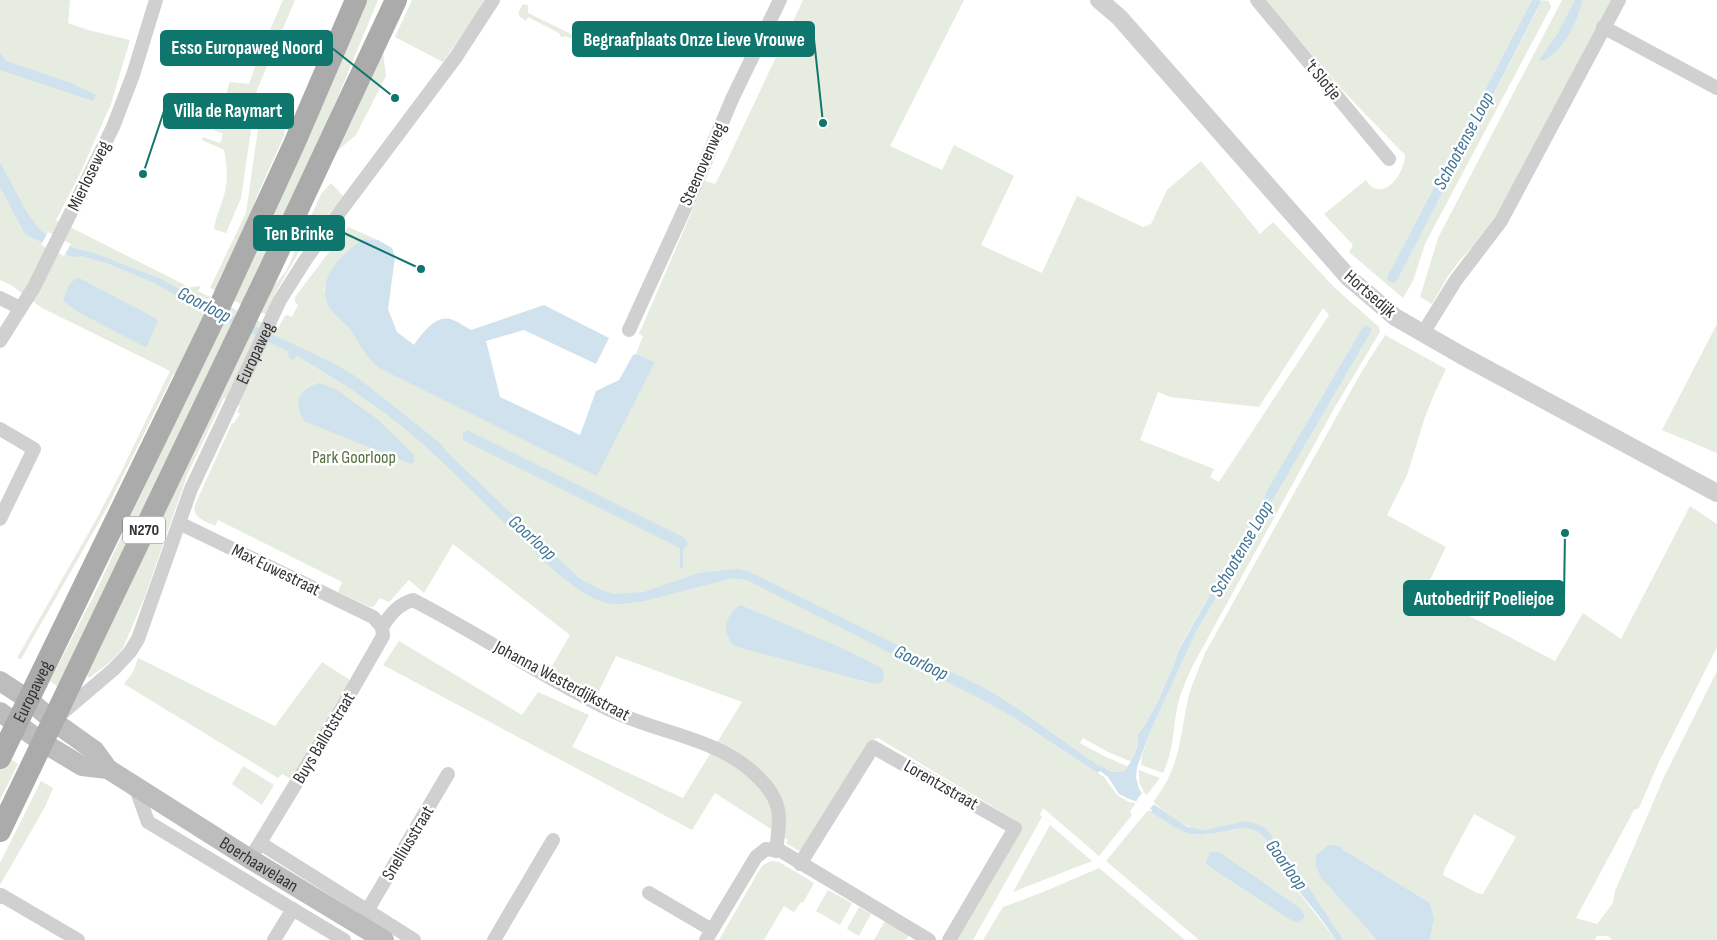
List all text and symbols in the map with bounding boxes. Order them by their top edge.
callout: Begraafplaats Onze Lieve Vrouwe [573,22,814,56]
text: Begraafplaats Onze Lieve Vrouwe [583,29,805,52]
callout: Esso Europaweg Noord [161,31,332,65]
text: Esso Europaweg Noord [171,37,323,60]
street label: 't Slotje [1300,56,1346,104]
water label: Schootense Loop [1429,88,1499,193]
callout: Villa de Raymart [164,94,293,128]
text: Villa de Raymart [174,100,282,123]
street label: Steenovenweg [675,119,731,209]
street label: Mierloseweg [63,138,115,214]
callout: Ten Brinke [254,216,344,250]
text: Ten Brinke [264,223,334,246]
street label: Hortsedijk [1340,266,1400,322]
water label: Goorloop [174,282,235,328]
street label: Europaweg [231,319,279,387]
park label: Park Goorloop [312,447,396,468]
water label: Schootense Loop [1205,497,1279,601]
water label: Goorloop [503,510,561,566]
road number: N270 [123,516,165,544]
street label: Max Euwestraat [228,540,324,601]
callout: Autobedrijf Poeliejoe [1404,581,1564,615]
text: Autobedrijf Poeliejoe [1413,588,1554,611]
street label: Johanna Westerdijkstraat [490,636,634,726]
water label: Goorloop [890,640,952,686]
street label: Europaweg [9,657,56,726]
street label: Buys Ballotstraat [289,688,360,787]
street label: Lorentzstraat [900,755,982,815]
street label: Snelliusstraat [378,802,439,884]
street label: Boerhaavelaan [216,832,302,896]
water label: Goorloop [1260,835,1312,895]

